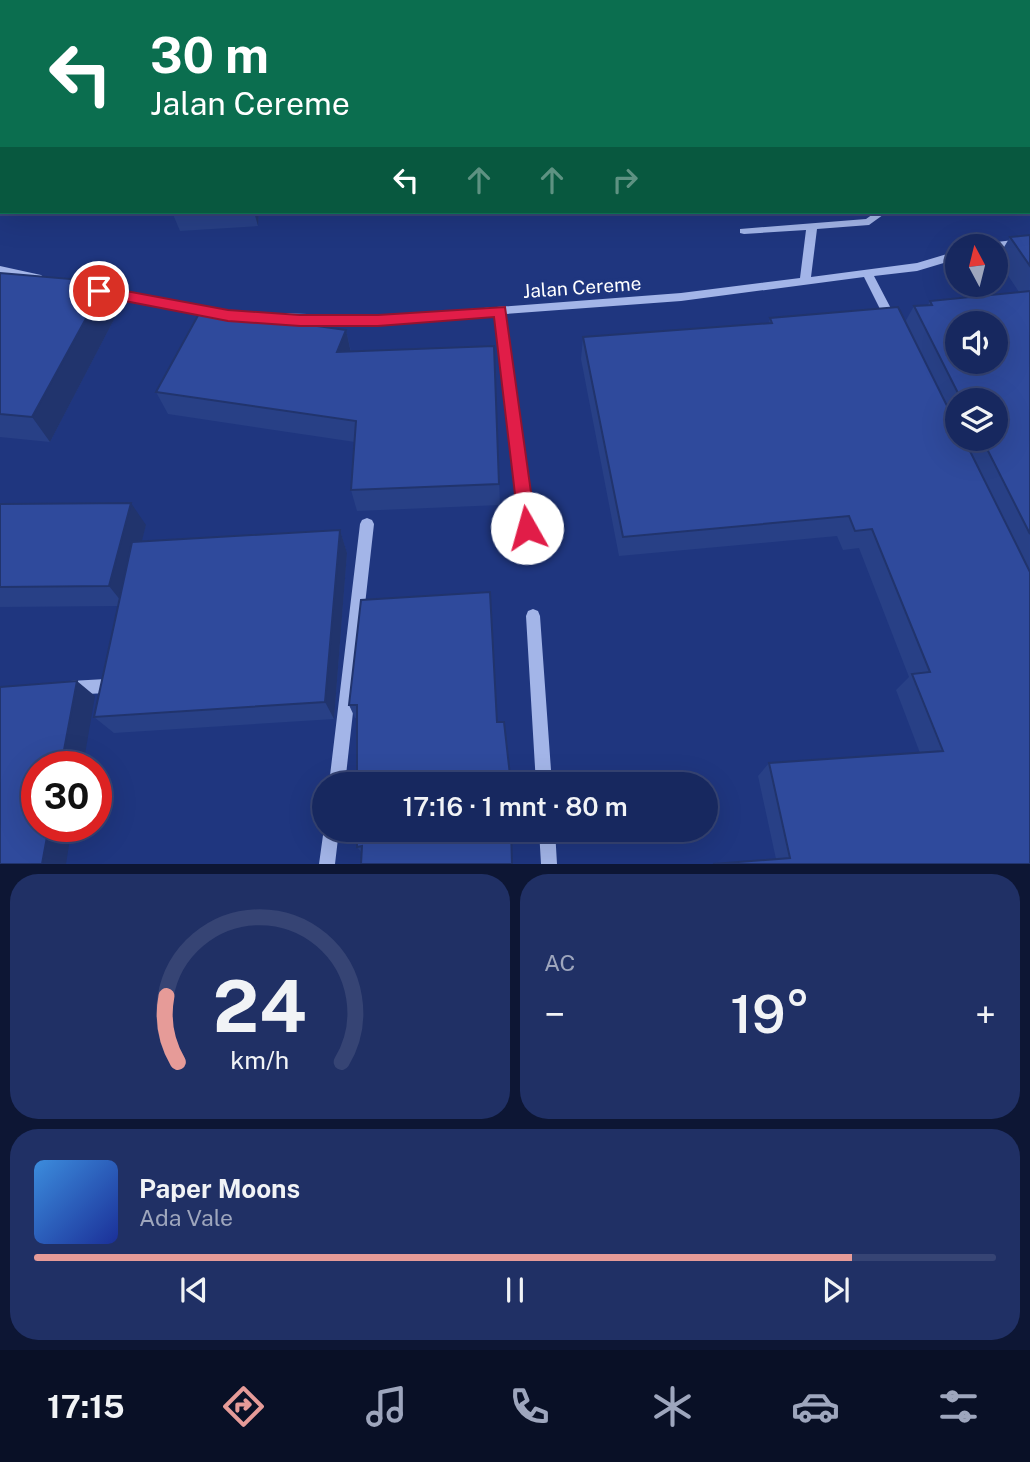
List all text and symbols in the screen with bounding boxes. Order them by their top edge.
text: 30 m [150,26,269,84]
icon: left [35,28,126,119]
text: Jalan Cereme [150,85,350,122]
icon: left [387,161,425,199]
icon: ahead [460,161,498,199]
icon: ahead [533,161,571,199]
icon: right [606,161,644,199]
north arrow [945,234,1008,298]
map controls [945,234,1008,451]
pin [69,261,129,321]
icon: arrive [80,272,118,310]
street label: Jalan Cereme [522,272,642,302]
button: sound [945,311,1008,374]
button: layers [945,388,1008,451]
position arrow [490,491,564,565]
speed limit sign: 30 [21,751,112,842]
text: 17:16 · 1 mnt · 80 m [402,791,628,822]
text: AC [544,949,575,976]
text: 24 [213,964,307,1049]
text: 19° [730,984,810,1045]
text: − [544,992,565,1037]
text: + [975,992,996,1037]
text: km/h [231,1045,289,1075]
text: Paper Moons [139,1173,300,1204]
text: Ada Vale [139,1204,233,1231]
icon: previous [175,1271,213,1309]
icon: pause [496,1271,534,1309]
icon: next [817,1271,855,1309]
icon: directions [219,1382,268,1431]
icon: music [362,1382,411,1431]
icon: phone [505,1382,554,1431]
icon: climate [648,1382,697,1431]
icon: car [791,1382,840,1431]
icon: filters [934,1382,983,1431]
text: 17:15 [47,1388,125,1425]

